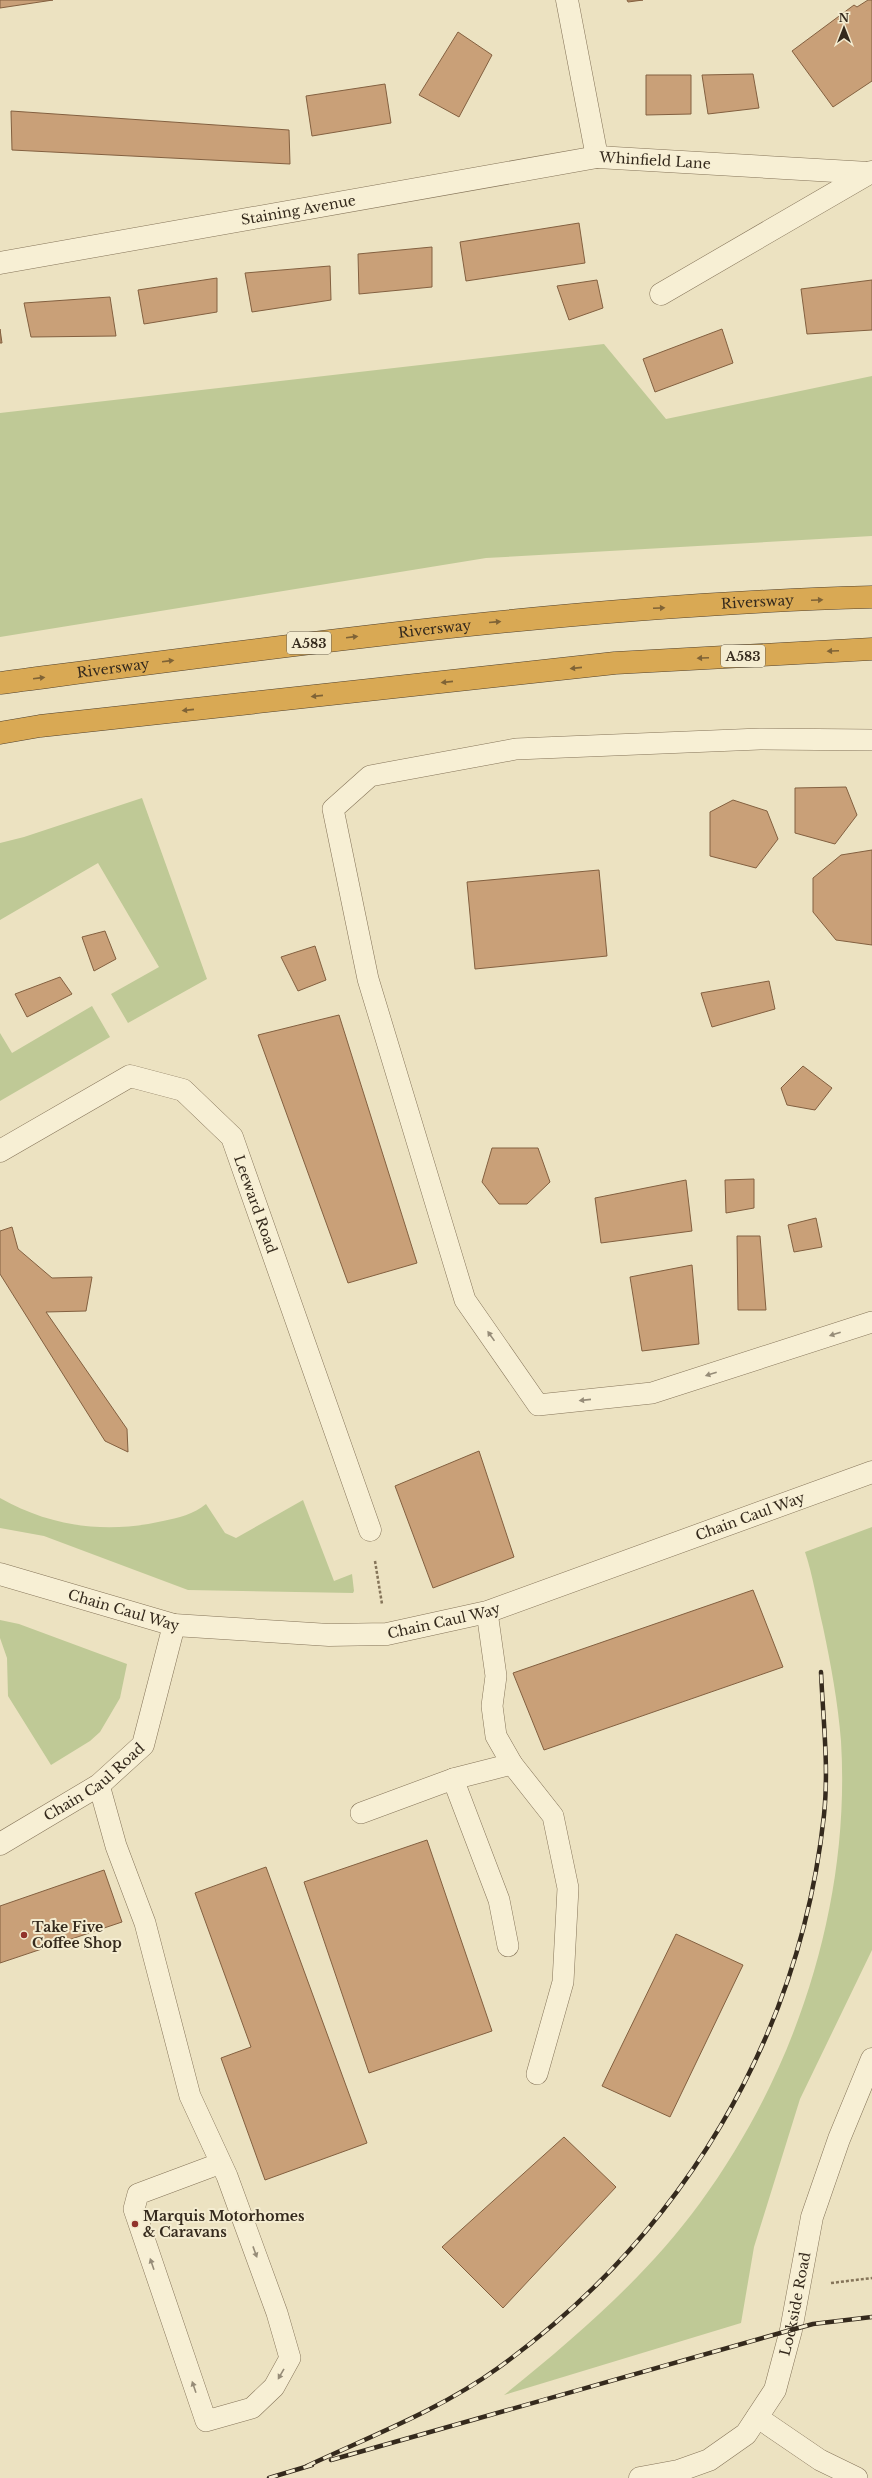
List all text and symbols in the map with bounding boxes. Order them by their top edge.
north arrow [824,8,864,48]
text: N [839,11,850,25]
street label: Whinfield Lane [598,148,711,173]
street label: Staining Avenue [240,191,357,229]
street label: Riversway [720,591,794,613]
one-way arrow [811,596,823,603]
one-way arrow [653,605,665,612]
street label: Riversway [397,616,472,642]
one-way arrow [489,619,501,626]
road number: A583 [287,632,331,654]
one-way arrow [346,634,358,640]
road number: A583 [721,645,765,667]
one-way arrow [826,648,839,654]
street label: Riversway [76,654,151,682]
one-way arrow [697,655,709,662]
one-way arrow [162,658,174,664]
one-way arrow [570,664,582,671]
one-way arrow [33,675,45,681]
one-way arrow [441,679,453,685]
one-way arrow [311,693,323,699]
one-way arrow [182,707,194,713]
street label: Leeward Road [230,1153,281,1256]
one-way arrow [487,1331,495,1342]
one-way arrow [829,1331,841,1337]
one-way arrow [705,1371,717,1377]
one-way arrow [579,1397,591,1403]
street label: Chain Caul Way [693,1488,807,1544]
street label: Chain Caul Way [66,1585,180,1634]
street label: Chain Caul Way [386,1599,503,1643]
street label: Chain Caul Road [40,1739,149,1825]
place label: Take Five Coffee Shop [32,1918,122,1952]
marker: Take Five Coffee Shop [19,1930,29,1940]
place label: Marquis Motorhomes & Caravans [143,2207,305,2241]
marker: Marquis Motorhomes & Caravans [130,2219,140,2229]
one-way arrow [252,2246,258,2258]
street label: Lockside Road [776,2250,814,2358]
one-way arrow [149,2257,155,2269]
one-way arrow [278,2368,285,2380]
one-way arrow [191,2380,197,2392]

